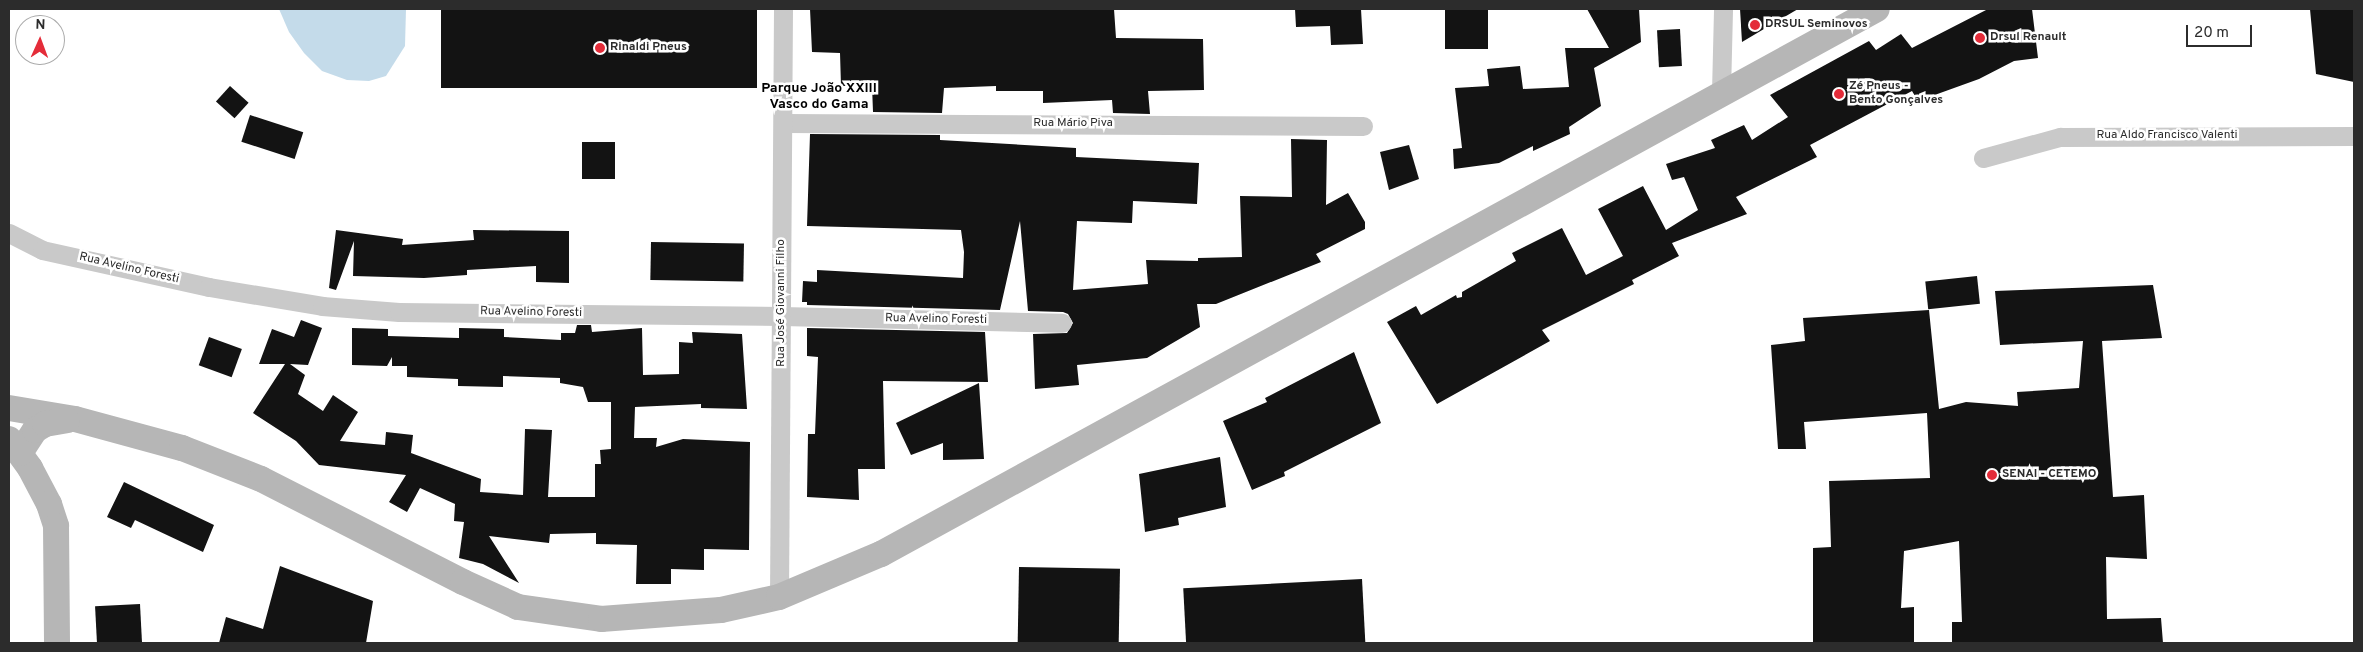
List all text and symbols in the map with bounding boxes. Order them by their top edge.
north arrow [15,15,65,65]
scale bar [2188,15,2254,47]
text: N [35,17,46,34]
place label: DRSUL Seminovos [1765,18,1868,32]
marker: DRSUL Seminovos [1749,19,1761,31]
text: 20 m [2194,24,2229,43]
place label: Drsul Renault [1990,31,2067,45]
marker: Drsul Renault [1974,32,1986,44]
place label: Rinaldi Pneus [610,41,687,55]
marker: Rinaldi Pneus [594,42,606,54]
place label: Zé Pneus - Bento Gonçalves [1849,80,1943,108]
district label: Parque João XXIII Vasco do Gama [761,81,877,114]
marker: Zé Pneus - Bento Gonçalves [1833,88,1845,100]
street label: Rua Mário Piva [1033,117,1113,131]
street label: Rua Aldo Francisco Valenti [2096,129,2238,143]
street label: Rua José Giovanni Filho [775,239,789,367]
street label: Rua Avelino Foresti [77,250,181,288]
street label: Rua Avelino Foresti [480,305,582,321]
street label: Rua Avelino Foresti [885,312,987,328]
place label: SENAI - CETEMO [2002,468,2096,482]
marker: SENAI - CETEMO [1986,469,1998,481]

